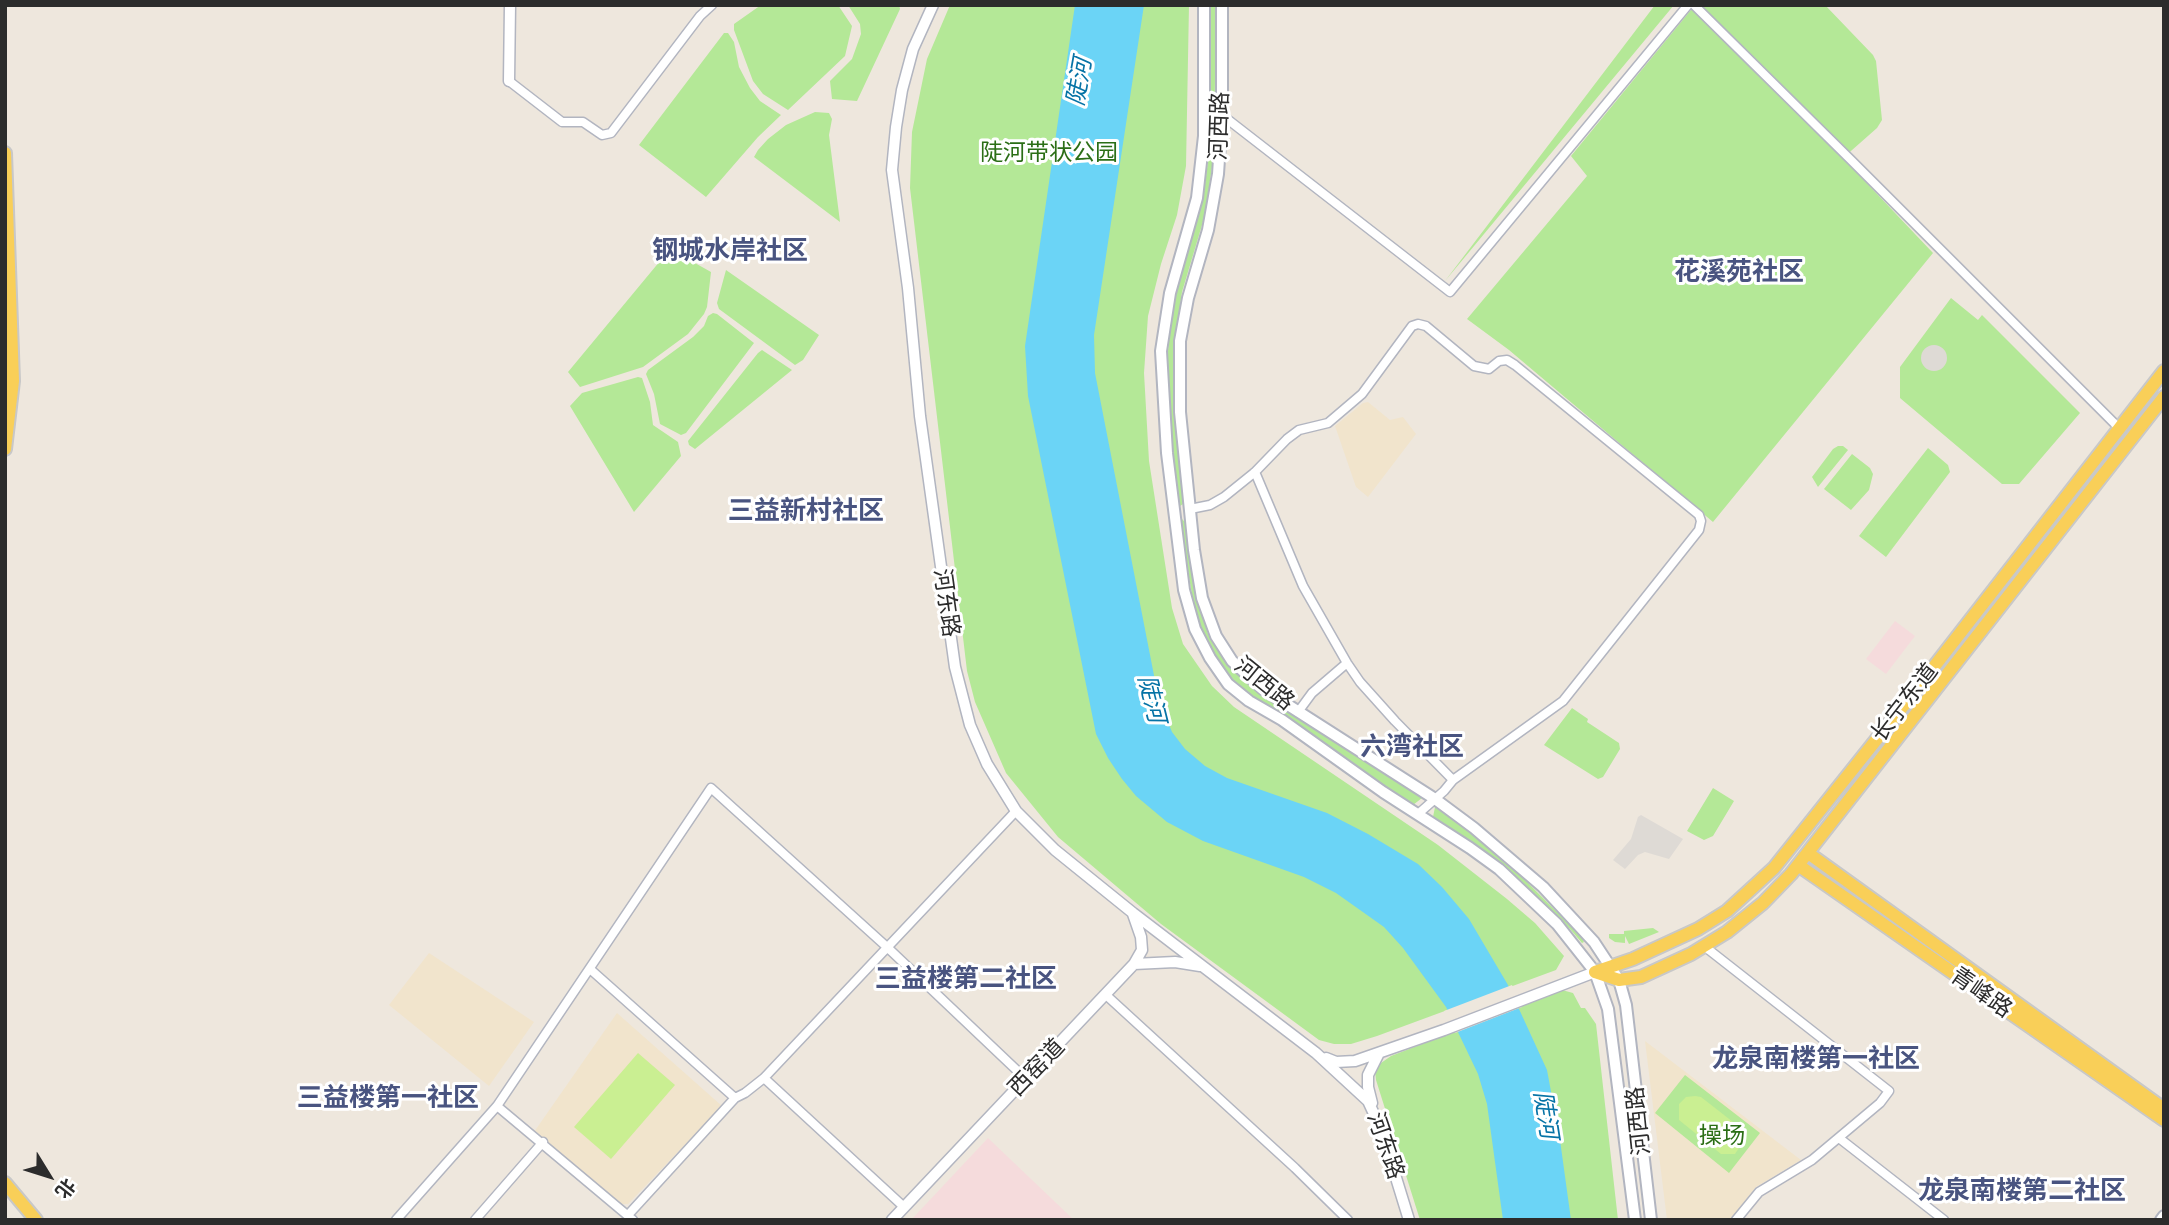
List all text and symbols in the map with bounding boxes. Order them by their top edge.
water label: 陡河 [1062,56,1098,108]
street label: 河西路 [1205,91,1235,161]
park label: 陡河带状公园 [980,139,1118,167]
district label: 钢城水岸社区 [652,235,808,267]
district label: 花溪苑社区 [1674,256,1804,288]
district label: 三益新村社区 [728,495,884,527]
street label: 河东路 [928,567,964,639]
street label: 河西路 [1229,652,1299,716]
street label: 长宁东道 [1866,658,1944,748]
water label: 陡河 [1131,672,1171,726]
district label: 六湾社区 [1360,731,1464,763]
street label: 青峰路 [1945,962,2017,1024]
district label: 三益楼第二社区 [875,963,1057,995]
street label: 西窑道 [1003,1034,1071,1102]
district label: 龙泉南楼第一社区 [1712,1043,1920,1075]
district label: 三益楼第一社区 [297,1082,479,1114]
street label: 河西路 [1622,1085,1656,1157]
water label: 陡河 [1527,1089,1563,1141]
street label: 河东路 [1361,1109,1409,1183]
park label: 操场 [1699,1122,1745,1150]
north arrow [14,1141,84,1211]
text: 北 [50,1174,81,1204]
district label: 龙泉南楼第二社区 [1918,1175,2126,1207]

